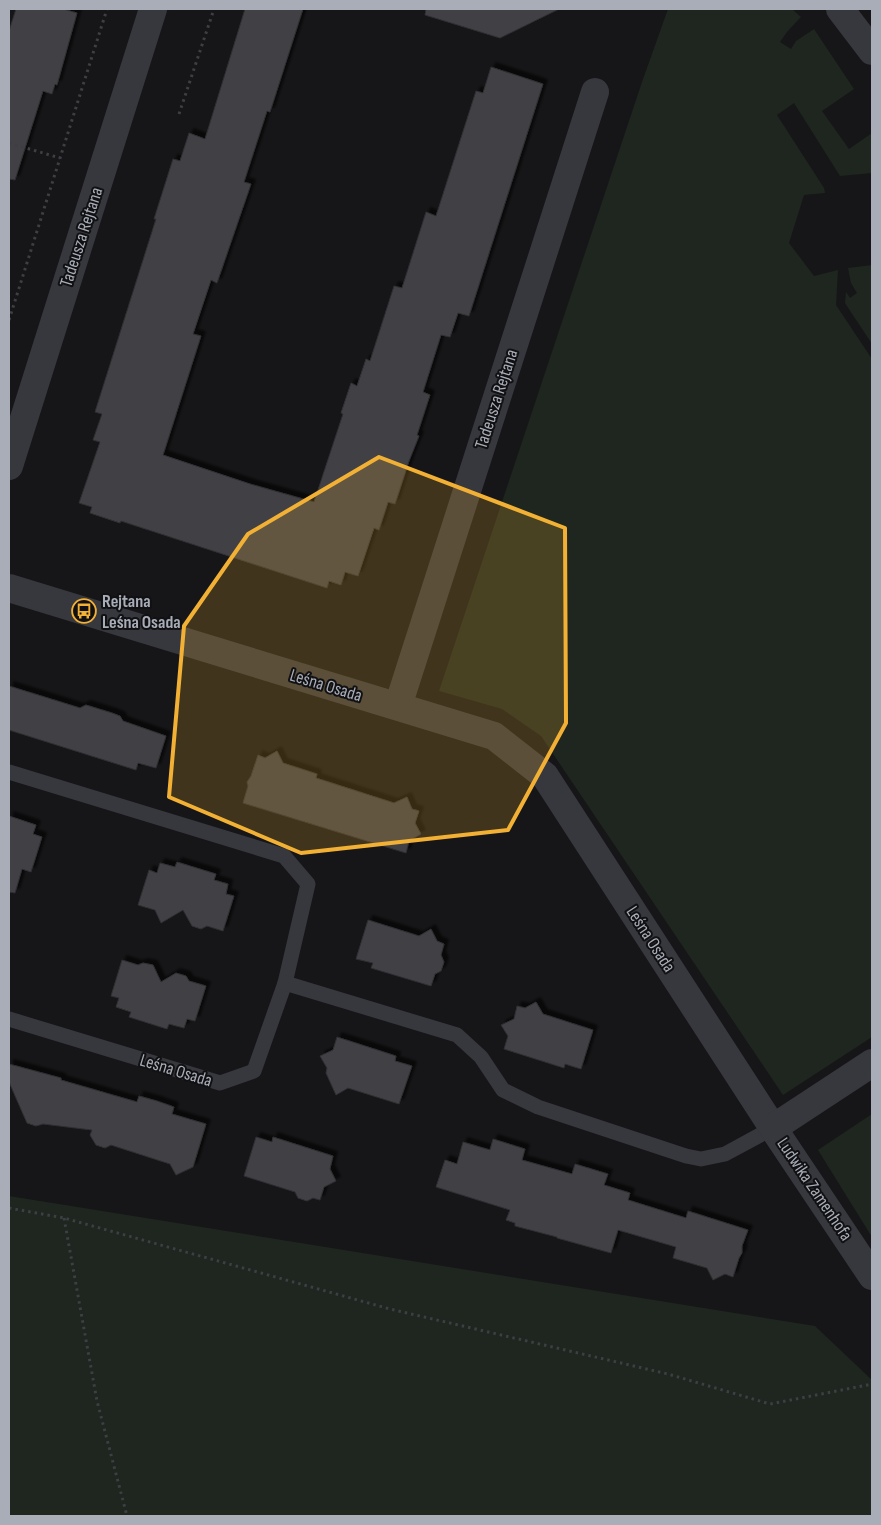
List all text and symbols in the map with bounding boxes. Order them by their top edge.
street label: Tadeusza Rejtana [56,185,107,290]
street label: Tadeusza Rejtana [471,347,522,452]
place label: Rejtana Leśna Osada [102,591,181,633]
bus stop icon: Rejtana Leśna Osada [71,598,97,624]
street label: Leśna Osada [287,665,365,706]
street label: Leśna Osada [622,902,680,976]
street label: Leśna Osada [137,1050,215,1091]
street label: Ludwika Zamenhofa [772,1134,857,1245]

